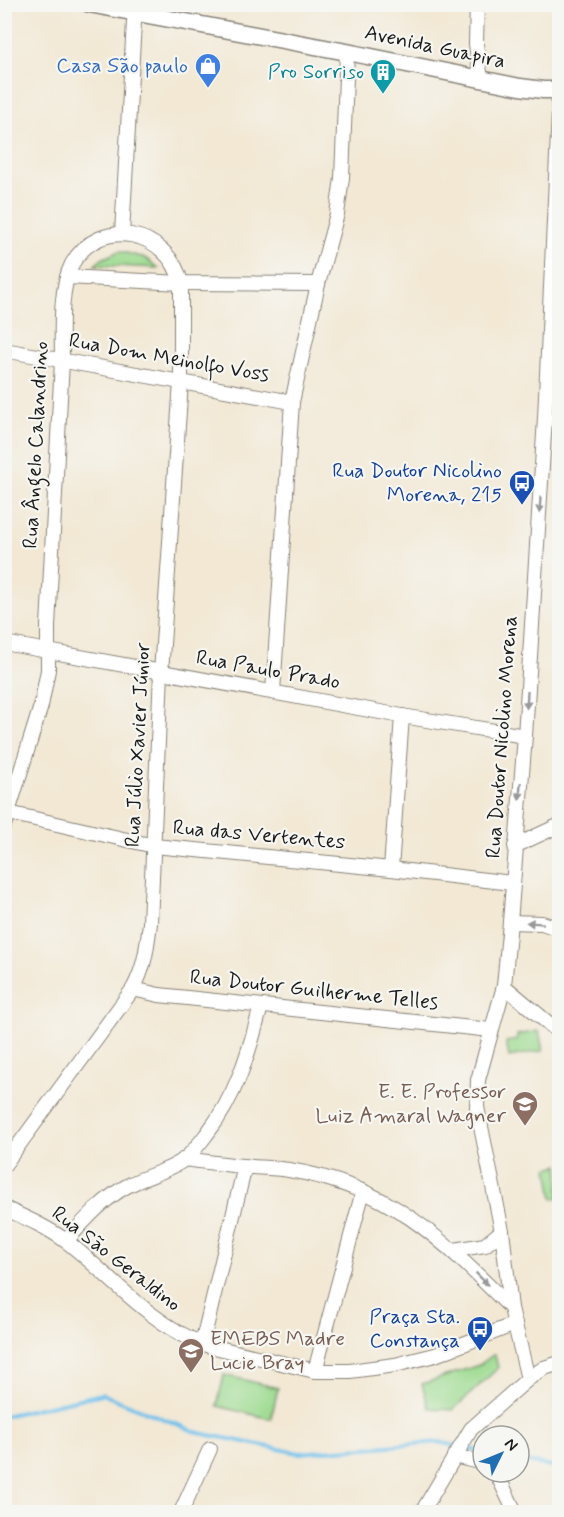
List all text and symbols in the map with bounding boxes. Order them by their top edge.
street label: Avenida Guapira [362,18,508,76]
shop icon: Casa São paulo [193,51,223,89]
place label: Casa São paulo [56,52,188,80]
building icon: Pro Sorriso [368,57,398,95]
place label: Pro Sorriso [268,58,364,86]
street label: Rua Dom Meinolfo Voss [66,327,271,391]
street label: Rua Ângelo Calandrino [17,341,57,549]
place label: Rua Doutor Nicolino Morena, 215 [332,457,502,509]
bus stop icon: Rua Doutor Nicolino Morena, 215 [507,468,537,506]
one-way arrow [535,496,544,515]
street label: Rua Doutor Nicolino Morena [480,615,524,859]
street label: Rua Júlio Xavier Júnior [119,642,157,848]
street label: Rua Paulo Prado [194,644,342,696]
one-way arrow [522,690,532,709]
one-way arrow [515,782,525,801]
street label: Rua das Vertentes [172,814,346,856]
one-way arrow [525,918,544,928]
street label: Rua Doutor Guilherme Telles [188,963,440,1017]
place label: E. E. Professor Luiz Amaral Wagner [315,1078,506,1130]
school or university icon: E. E. Professor Luiz Amaral Wagner [510,1089,540,1127]
street label: Rua São Geraldino [46,1200,186,1318]
one-way arrow [475,1271,489,1285]
place label: Praça Sta. Constança [369,1303,460,1355]
bus stop icon: Praça Sta. Constança [465,1314,495,1352]
place label: EMEBS Madre Lucie Bray [210,1325,345,1377]
school or university icon: EMEBS Madre Lucie Bray [176,1336,206,1374]
north arrow [471,1424,531,1484]
text: N [500,1434,522,1456]

